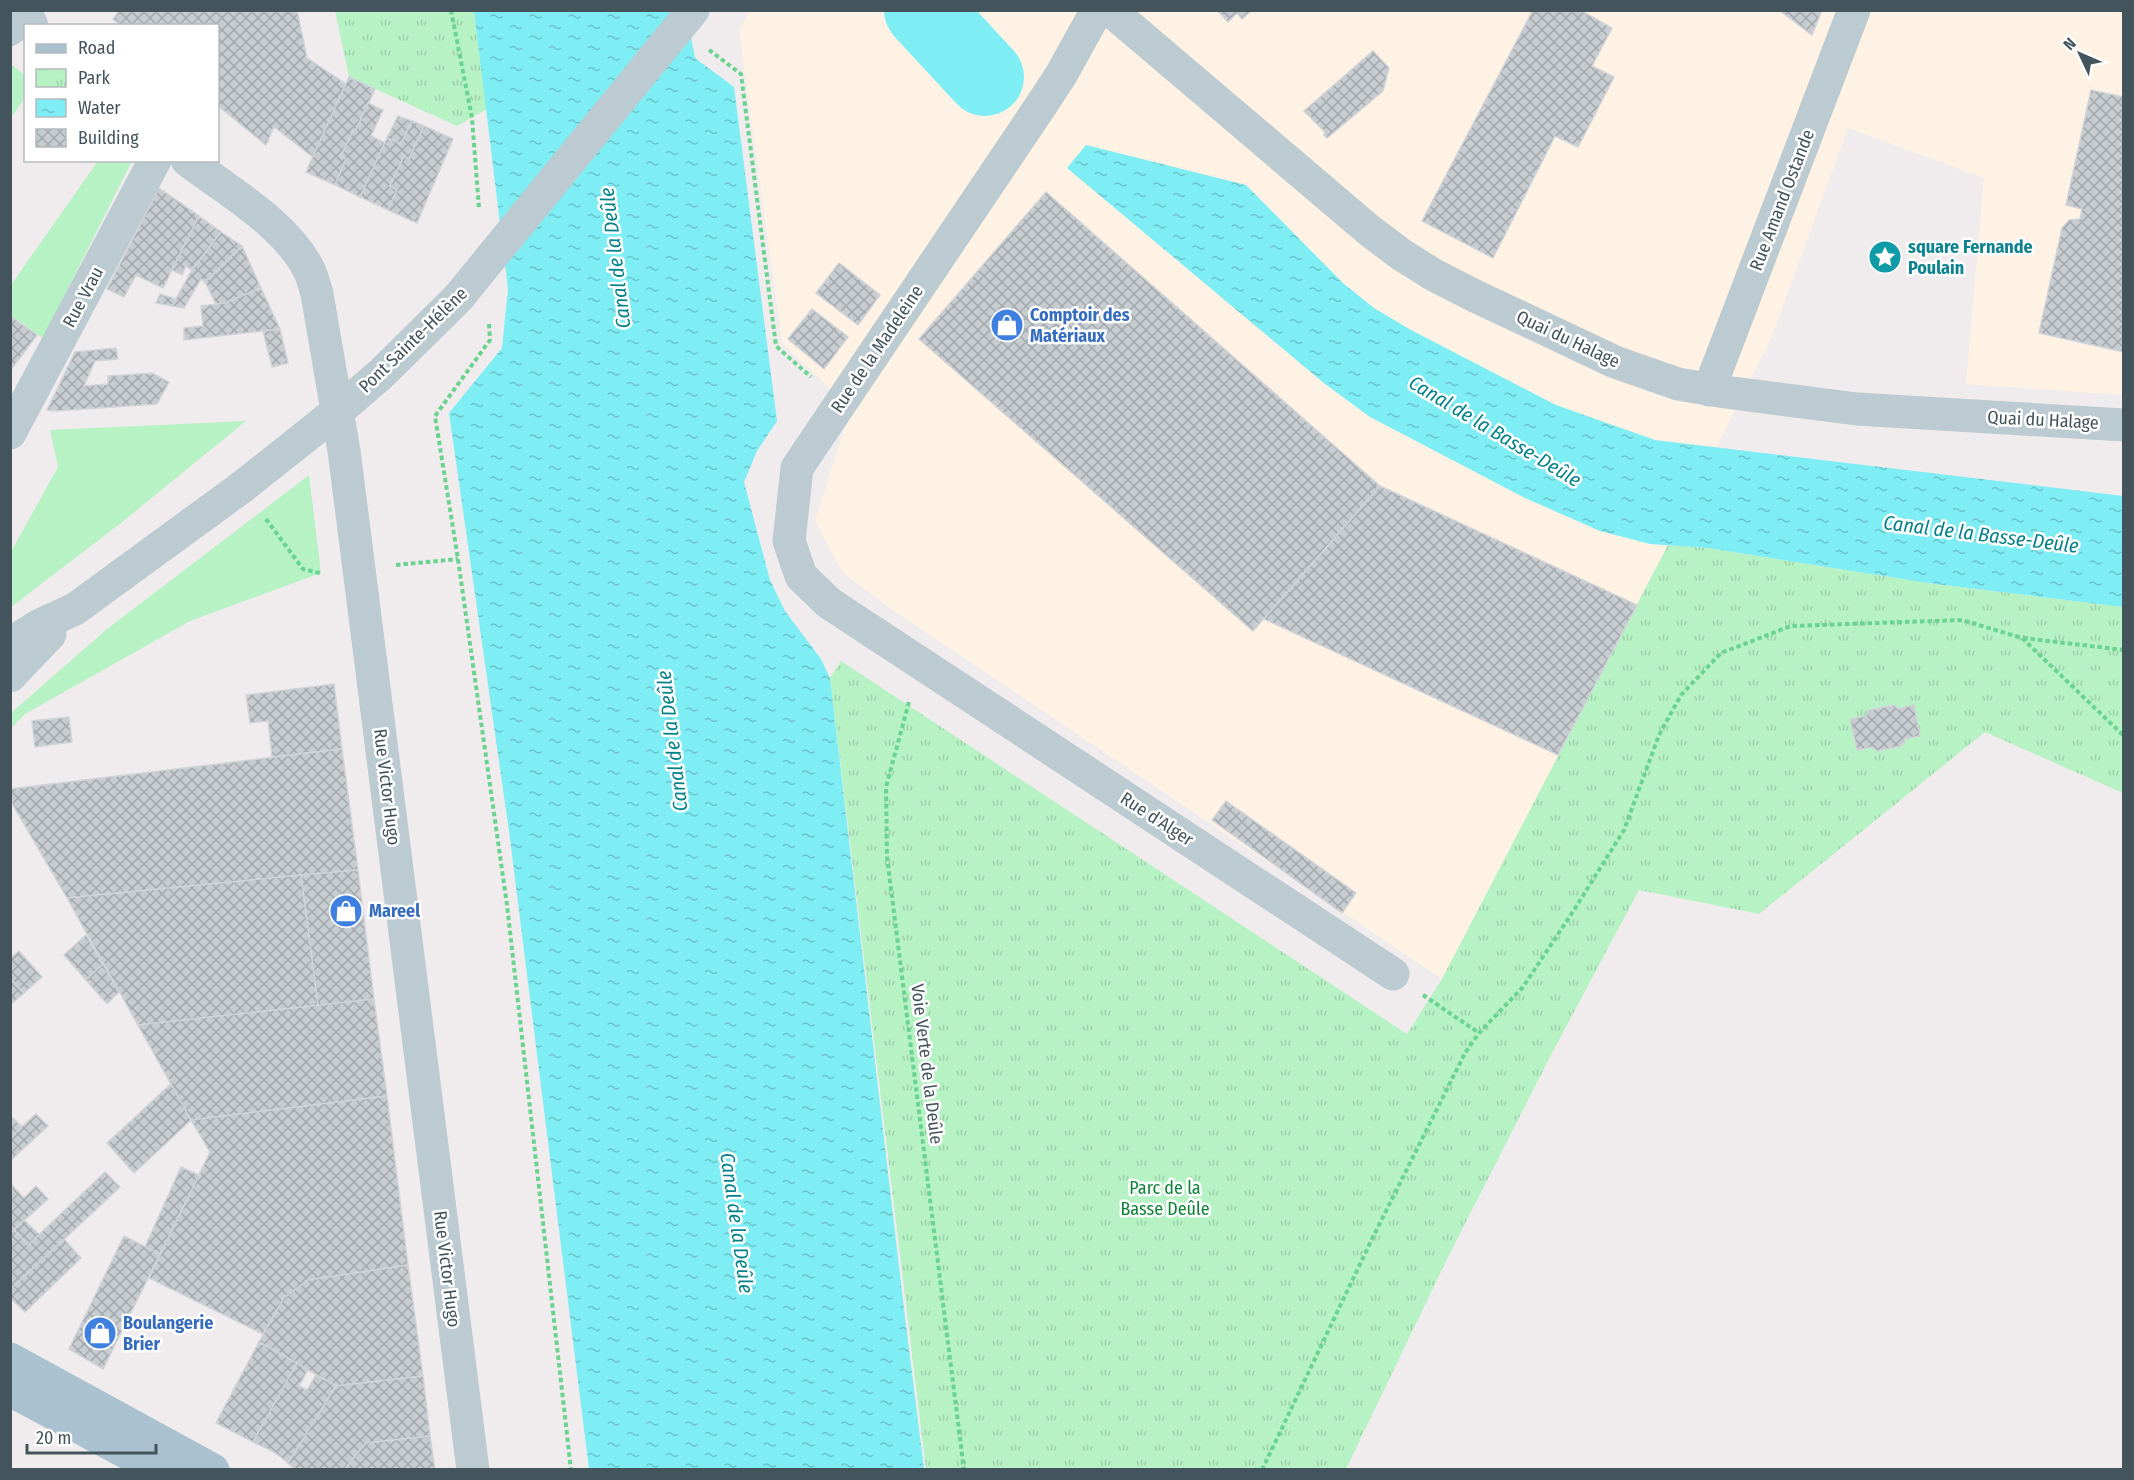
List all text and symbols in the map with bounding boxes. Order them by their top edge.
legend [24,24,219,162]
north arrow [2050,24,2110,84]
text: N [2059,34,2080,54]
text: Road [78,37,115,59]
text: Park [78,67,111,89]
text: Water [78,97,121,119]
street label: Rue Amand Ostande [1745,126,1819,274]
text: Building [78,127,139,149]
water label: Canal de la Deûle [594,186,636,330]
place label: square Fernande Poulain [1908,236,2033,279]
place icon: square Fernande Poulain [1867,239,1903,275]
street label: Rue Vrau [58,263,108,331]
street label: Rue de la Madeleine [826,281,928,417]
street label: Pont Sainte-Hélène [354,282,472,397]
place label: Comptoir des Matériaux [1030,304,1130,347]
street label: Quai du Halage [1513,305,1623,373]
shop icon: Comptoir des Matériaux [989,307,1025,343]
water label: Canal de la Basse-Deûle [1405,370,1586,492]
street label: Quai du Halage [1987,406,2099,434]
water label: Canal de la Basse-Deûle [1882,510,2080,558]
water label: Canal de la Deûle [651,669,693,813]
street label: Rue Victor Hugo [369,727,405,847]
street label: Rue d'Alger [1116,787,1198,851]
shop icon: Mareel [328,893,364,929]
place label: Mareel [369,900,420,922]
street label: Voie Verte de la Deûle [906,983,948,1145]
water label: Canal de la Deûle [715,1151,759,1295]
park label: Parc de la Basse Deûle [1120,1177,1210,1220]
street label: Rue Victor Hugo [429,1209,465,1329]
place label: Boulangerie Brier [123,1312,213,1355]
shop icon: Boulangerie Brier [82,1315,118,1351]
scale bar [27,1417,156,1455]
text: 20 m [36,1427,71,1449]

